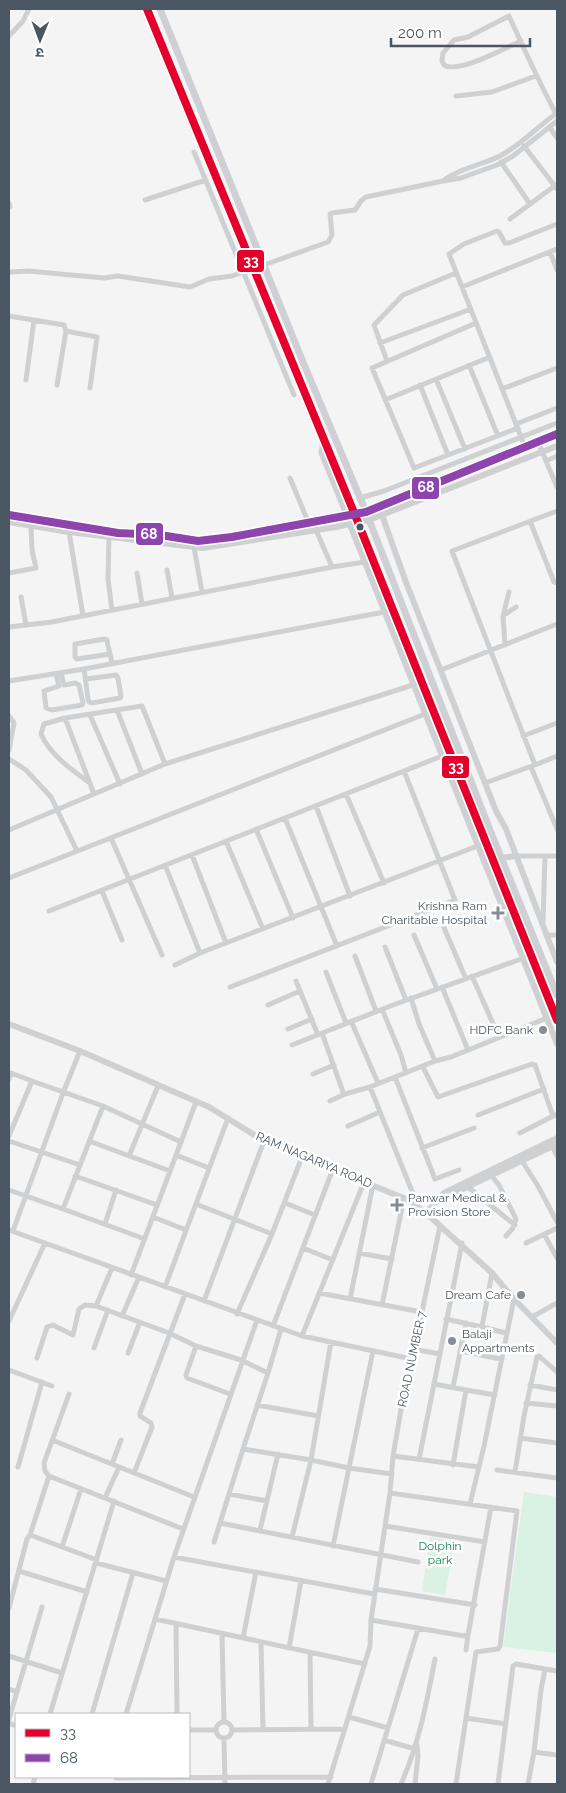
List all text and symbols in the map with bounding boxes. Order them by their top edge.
north arrow [15,15,65,65]
scale bar [391,15,530,47]
text: 200 m [398,24,442,42]
text: उ [35,45,44,61]
line badge: 33 [236,249,265,273]
text: 33 [243,253,259,269]
line badge: 68 [411,476,440,500]
text: 68 [418,479,434,495]
line badge: 68 [135,522,164,546]
unlabelled marker [355,522,365,532]
text: 68 [141,526,157,542]
line badge: 33 [441,755,470,779]
text: 33 [448,759,464,775]
place label: Krishna Ram Charitable Hospital [382,899,488,927]
marker: Krishna Ram Charitable Hospital [491,906,505,920]
place label: HDFC Bank [469,1023,534,1037]
marker: HDFC Bank [537,1024,549,1036]
street label: RAM NAGARIYA ROAD [254,1129,375,1191]
place label: Panwar Medical & Provision Store [408,1191,507,1219]
marker: Panwar Medical & Provision Store [390,1198,404,1212]
place label: Dream Cafe [445,1288,511,1302]
marker: Dream Cafe [515,1289,527,1301]
street label: ROAD NUMBER 7 [395,1309,429,1408]
place label: Balaji Appartments [462,1327,535,1355]
marker: Balaji Appartments [446,1335,458,1347]
park label: Dolphin park [419,1539,462,1567]
legend [15,1713,190,1778]
text: 33 [60,1724,76,1742]
text: 68 [60,1749,78,1767]

